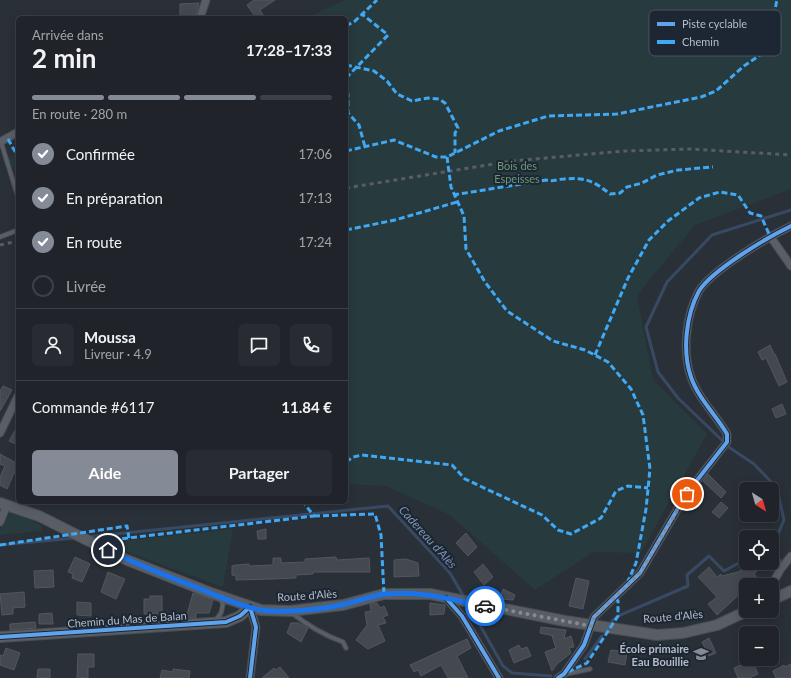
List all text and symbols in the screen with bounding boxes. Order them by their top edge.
legend [649,10,781,56]
text: Piste cyclable [682,17,747,30]
text: Arrivée dans [32,27,104,43]
text: Chemin [682,35,719,48]
text: 17:28–17:33 [246,41,332,59]
text: 2 min [32,42,96,74]
text: En route · 280 m [32,106,127,122]
icon: check [32,143,54,165]
text: Confirmée [66,145,135,163]
text: 17:06 [299,146,332,162]
park label: Bois des Espeisses [494,159,540,185]
icon: check [32,187,54,209]
text: En préparation [66,189,163,207]
text: 17:13 [299,190,332,206]
icon: check [32,231,54,253]
text: En route [66,233,122,251]
text: 17:24 [299,234,332,250]
text: Livrée [66,277,106,295]
button: person [32,324,74,366]
button: chat [238,324,280,366]
button: phone [290,324,332,366]
text: Moussa [84,328,136,346]
text: Livreur · 4.9 [84,346,152,362]
text: Commande #6117 [32,398,155,416]
text: 11.84 € [281,398,332,416]
button: Aide [32,450,178,496]
button: Partager [186,450,332,496]
pin [670,477,704,511]
north arrow [739,482,779,522]
map controls [739,482,779,666]
icon: bag [676,483,698,505]
water label: Cadereau d'Alès [396,503,460,572]
button: locate [739,530,779,570]
pin [91,533,125,567]
icon: home [97,539,119,561]
button: + [739,578,779,618]
street label: Route d'Alès [277,586,338,604]
courier [465,586,505,626]
icon: car [474,595,496,617]
street label: Route d'Alès [643,607,704,625]
street label: Chemin du Mas de Balan [67,608,187,630]
button: − [739,626,779,666]
place label: École primaire Eau Bouillie [620,642,689,668]
school or university icon: École primaire Eau Bouillie [692,645,710,663]

